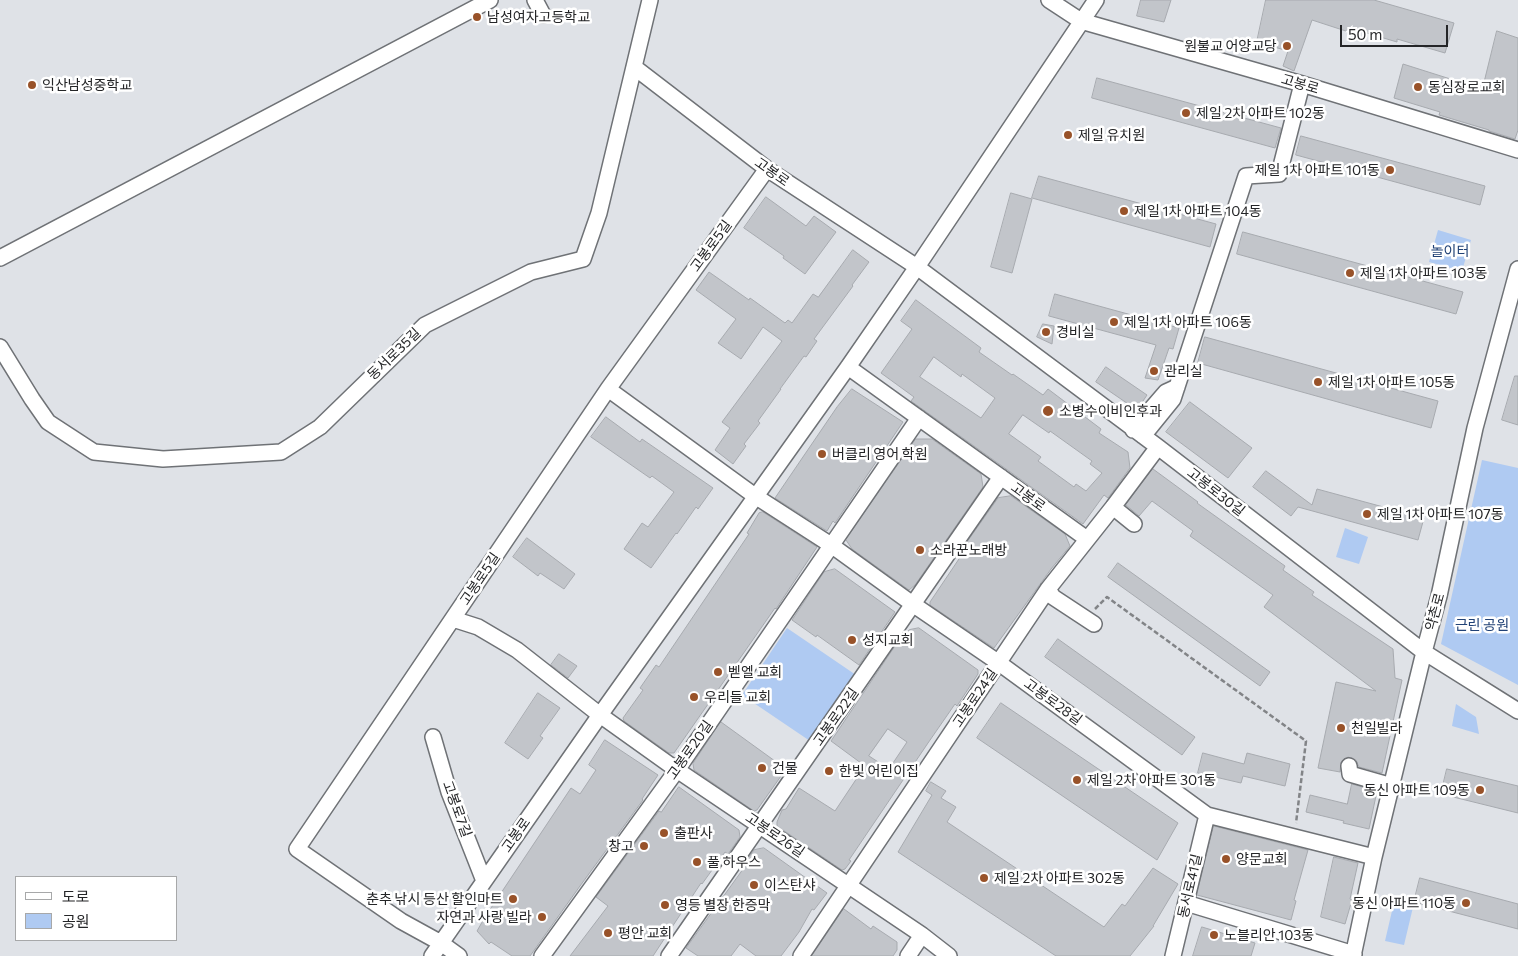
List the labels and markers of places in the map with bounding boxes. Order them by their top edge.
place label: 남성여자고등학교 [487,9,590,25]
marker: 남성여자고등학교 [471,11,483,23]
place label: 원불교 어양교당 [1184,38,1277,54]
marker: 원불교 어양교당 [1281,40,1293,52]
place label: 익산남성중학교 [42,77,132,93]
marker: 익산남성중학교 [26,79,38,91]
place label: 동심장로교회 [1428,79,1505,95]
marker: 동심장로교회 [1412,81,1424,93]
place label: 제일 2차 아파트 102동 [1196,105,1325,121]
marker: 제일 2차 아파트 102동 [1180,107,1192,119]
place label: 제일 유치원 [1078,127,1145,143]
marker: 제일 유치원 [1062,129,1074,141]
place label: 제일 1차 아파트 101동 [1255,162,1380,178]
marker: 제일 1차 아파트 101동 [1384,164,1396,176]
place label: 제일 1차 아파트 104동 [1134,203,1262,219]
marker: 제일 1차 아파트 104동 [1118,205,1130,217]
place label: 제일 1차 아파트 103동 [1360,265,1487,281]
marker: 제일 1차 아파트 103동 [1344,267,1356,279]
place label: 제일 1차 아파트 106동 [1124,314,1252,330]
marker: 제일 1차 아파트 106동 [1108,316,1120,328]
place label: 경비실 [1056,324,1095,340]
marker: 경비실 [1040,326,1052,338]
place label: 관리실 [1164,363,1203,379]
marker: 관리실 [1148,365,1160,377]
place label: 제일 1차 아파트 105동 [1328,374,1455,390]
marker: 제일 1차 아파트 105동 [1312,376,1324,388]
place label: 소병수이비인후과 [1059,403,1162,419]
marker: 소병수이비인후과 [1041,404,1055,418]
place label: 버클리 영어 학원 [832,446,928,462]
marker: 버클리 영어 학원 [816,448,828,460]
place label: 제일 1차 아파트 107동 [1377,506,1504,522]
marker: 제일 1차 아파트 107동 [1361,508,1373,520]
place label: 소라꾼노래방 [930,542,1007,558]
marker: 소라꾼노래방 [914,544,926,556]
place label: 성지교회 [862,632,914,648]
marker: 성지교회 [846,634,858,646]
place label: 벧엘 교회 [728,664,782,680]
marker: 벧엘 교회 [712,666,724,678]
place label: 우리들 교회 [704,689,771,705]
marker: 우리들 교회 [688,691,700,703]
place label: 천일빌라 [1351,720,1403,736]
marker: 천일빌라 [1335,722,1347,734]
place label: 건물 [772,760,798,776]
marker: 건물 [756,762,768,774]
place label: 한빛 어린이집 [839,763,919,779]
marker: 한빛 어린이집 [823,765,835,777]
place label: 제일 2차 아파트 301동 [1087,772,1216,788]
marker: 제일 2차 아파트 301동 [1071,774,1083,786]
place label: 동신 아파트 109동 [1364,782,1470,798]
marker: 동신 아파트 109동 [1474,784,1486,796]
place label: 출판사 [674,825,713,841]
marker: 출판사 [658,827,670,839]
place label: 창고 [608,838,634,854]
marker: 창고 [638,840,650,852]
place label: 양문교회 [1236,851,1288,867]
marker: 양문교회 [1220,853,1232,865]
place label: 풀 하우스 [707,854,761,870]
marker: 풀 하우스 [691,856,703,868]
place label: 제일 2차 아파트 302동 [994,870,1125,886]
marker: 제일 2차 아파트 302동 [978,872,990,884]
place label: 이스탄샤 [764,877,816,893]
marker: 이스탄샤 [748,879,760,891]
place label: 춘추 낚시 등산 할인마트 [366,891,503,907]
marker: 춘추 낚시 등산 할인마트 [507,893,519,905]
place label: 동신 아파트 110동 [1352,895,1456,911]
place label: 영등 별장 한증막 [675,897,771,913]
marker: 동신 아파트 110동 [1460,897,1472,909]
marker: 영등 별장 한증막 [659,899,671,911]
place label: 자연과 사랑 빌라 [436,909,532,925]
marker: 자연과 사랑 빌라 [536,911,548,923]
place label: 평안 교회 [618,925,672,941]
marker: 평안 교회 [602,927,614,939]
place label: 노블리안 103동 [1224,927,1314,943]
marker: 노블리안 103동 [1208,929,1220,941]

